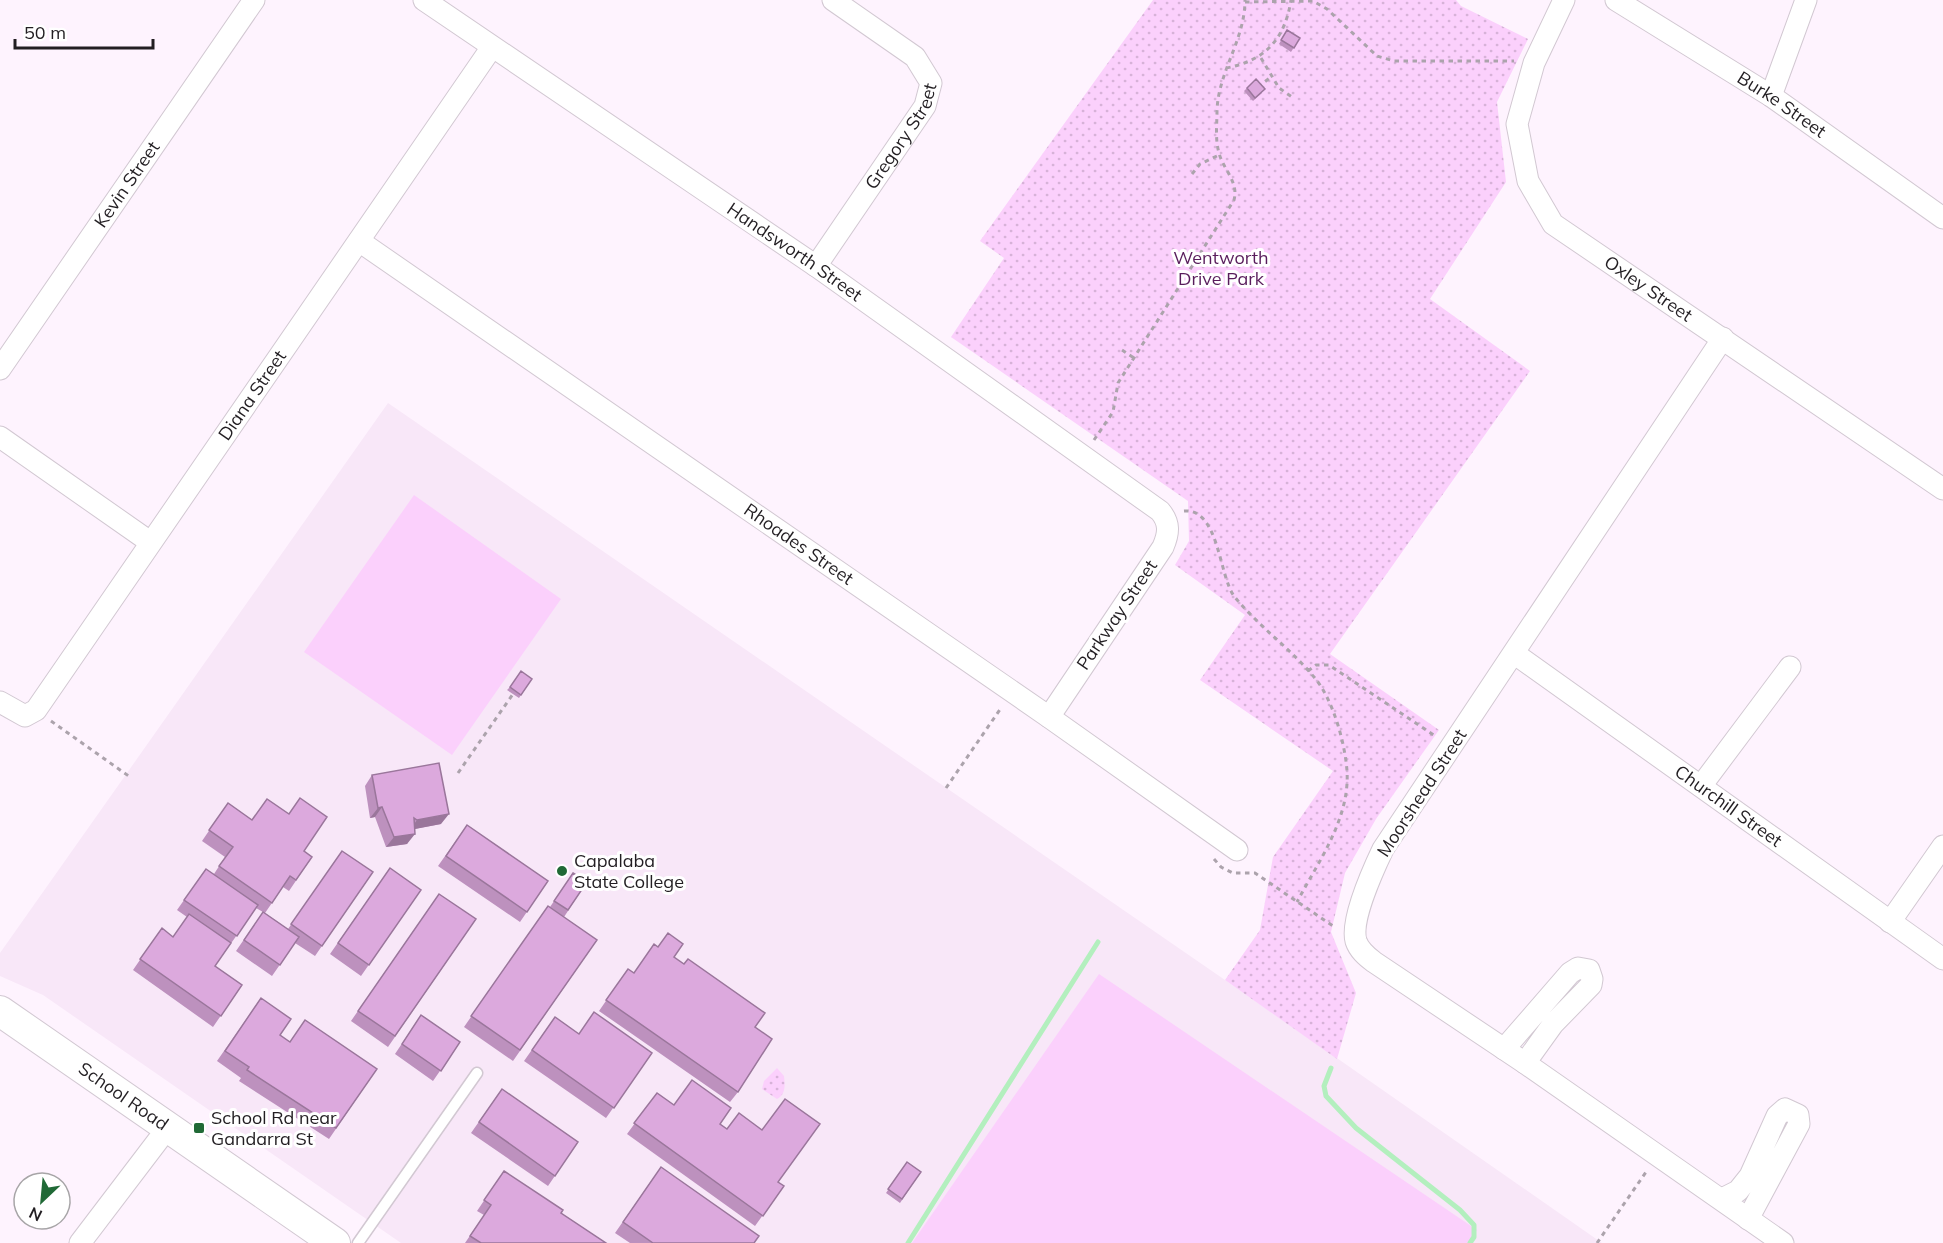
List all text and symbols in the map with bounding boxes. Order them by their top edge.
scale bar [15,12,153,50]
text: 50 m [24,21,66,44]
street label: Burke Street [1733,66,1831,143]
street label: Gregory Street [860,80,942,194]
street label: Kevin Street [89,137,164,232]
street label: Handsworth Street [723,197,867,306]
park label: Wentworth Drive Park [1173,246,1269,290]
street label: Oxley Street [1600,250,1697,326]
street label: Diana Street [213,346,291,445]
street label: Rhoades Street [740,498,858,590]
street label: Parkway Street [1071,555,1162,674]
street label: Moorshead Street [1372,724,1471,861]
street label: Churchill Street [1670,760,1787,852]
place label: Capalaba State College [574,849,684,893]
marker: Capalaba State College [555,864,569,878]
street label: School Road [74,1057,173,1135]
place label: School Rd near Gandarra St [211,1106,337,1150]
marker: School Rd near Gandarra St [192,1121,206,1135]
north arrow [12,1171,72,1231]
text: N [26,1203,45,1226]

